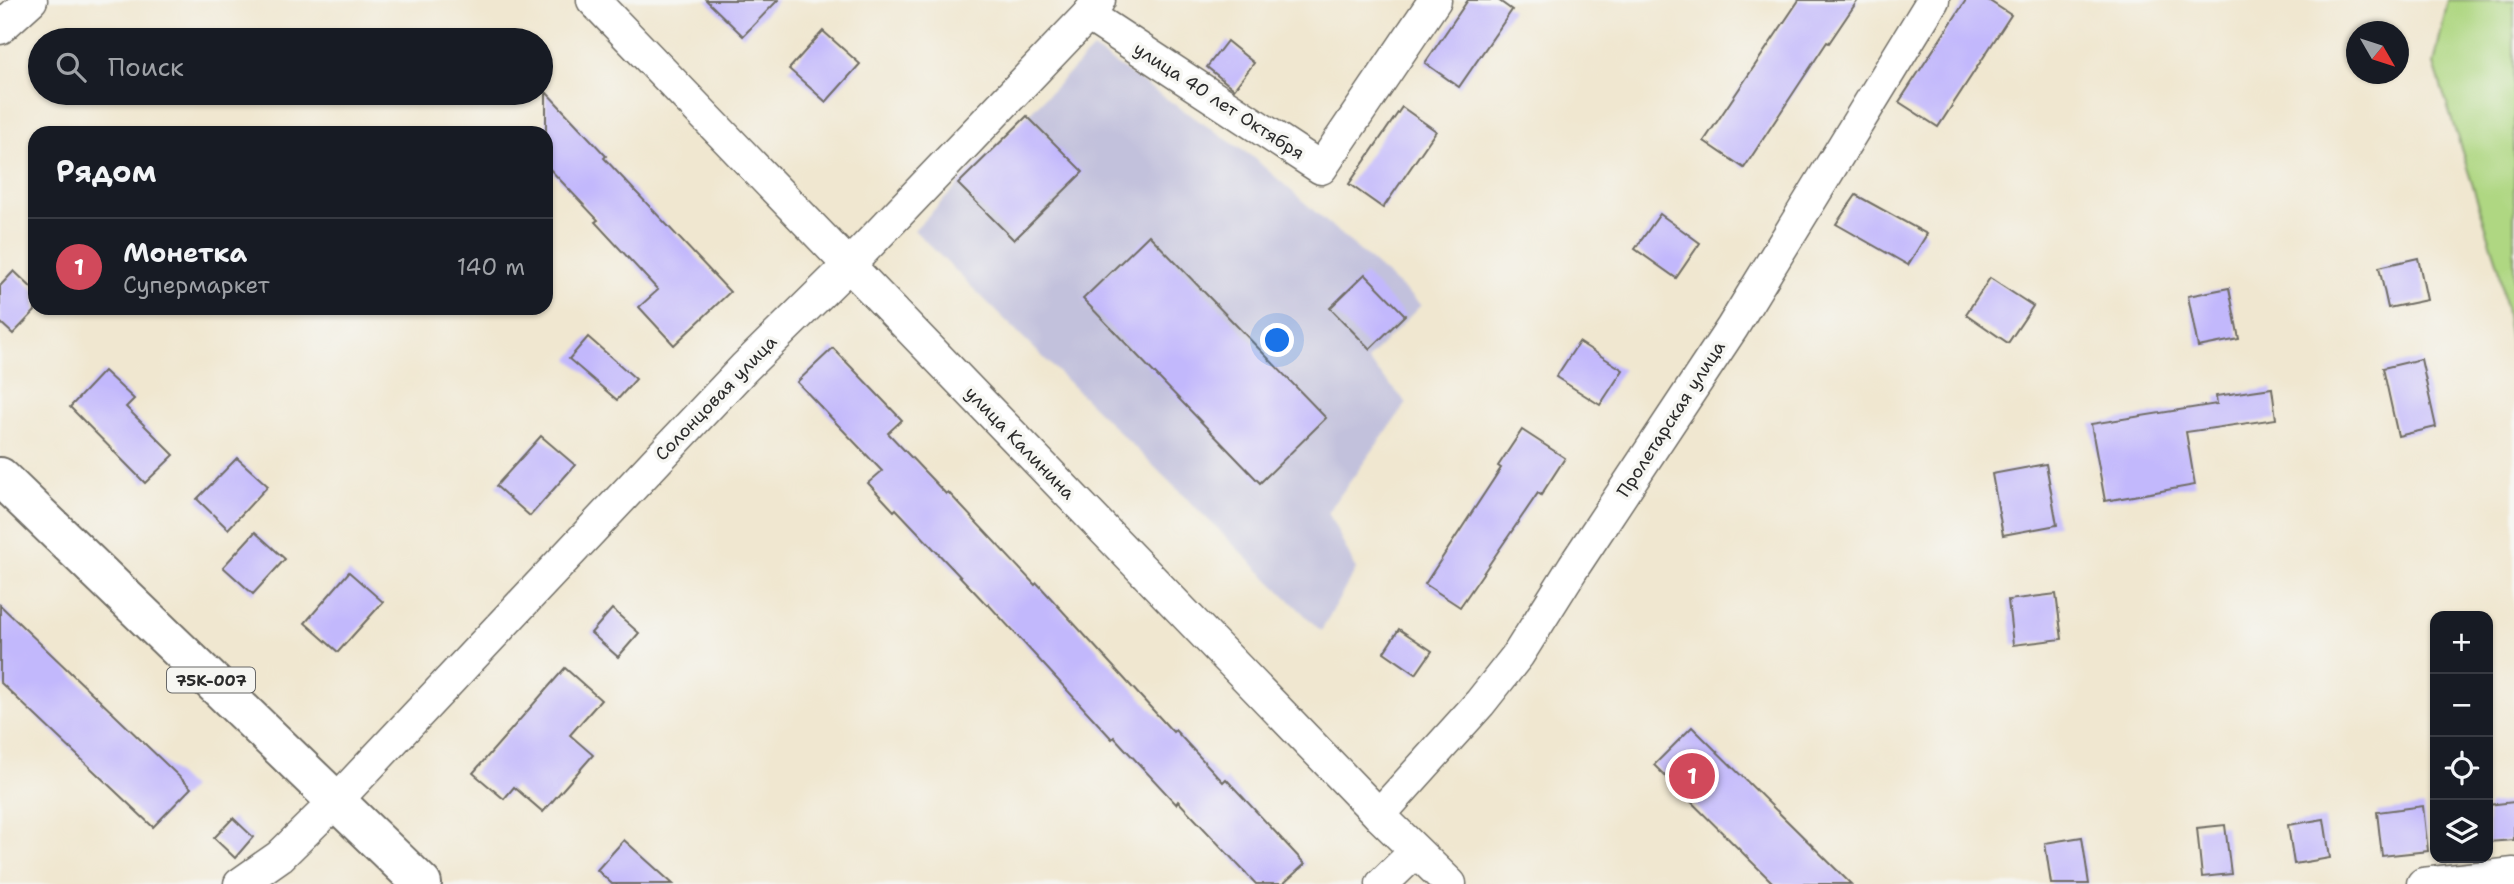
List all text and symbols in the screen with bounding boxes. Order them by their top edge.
north arrow [2346,21,2409,84]
search box [28,28,553,105]
street label: улица 40 лет Октября [1129,37,1309,165]
icon: search [52,48,90,86]
text: Поиск [108,49,184,84]
text: Рядом [56,151,156,192]
text: Монетка [123,235,247,270]
text: 1 [74,252,84,282]
text: 140 m [457,252,525,282]
text: Супермаркет [123,270,270,300]
your location [1260,323,1294,357]
street label: Солонцовая улица [650,330,782,466]
street label: Пролетарская улица [1611,336,1731,502]
street label: улица Калинина [960,381,1080,505]
map controls [2430,611,2493,863]
button: + [2430,611,2493,674]
road number: 75К-007 [167,667,255,692]
button: − [2430,674,2493,737]
button: locate [2430,737,2493,800]
pin: 1 [1669,750,1715,802]
button: layers [2430,800,2493,863]

